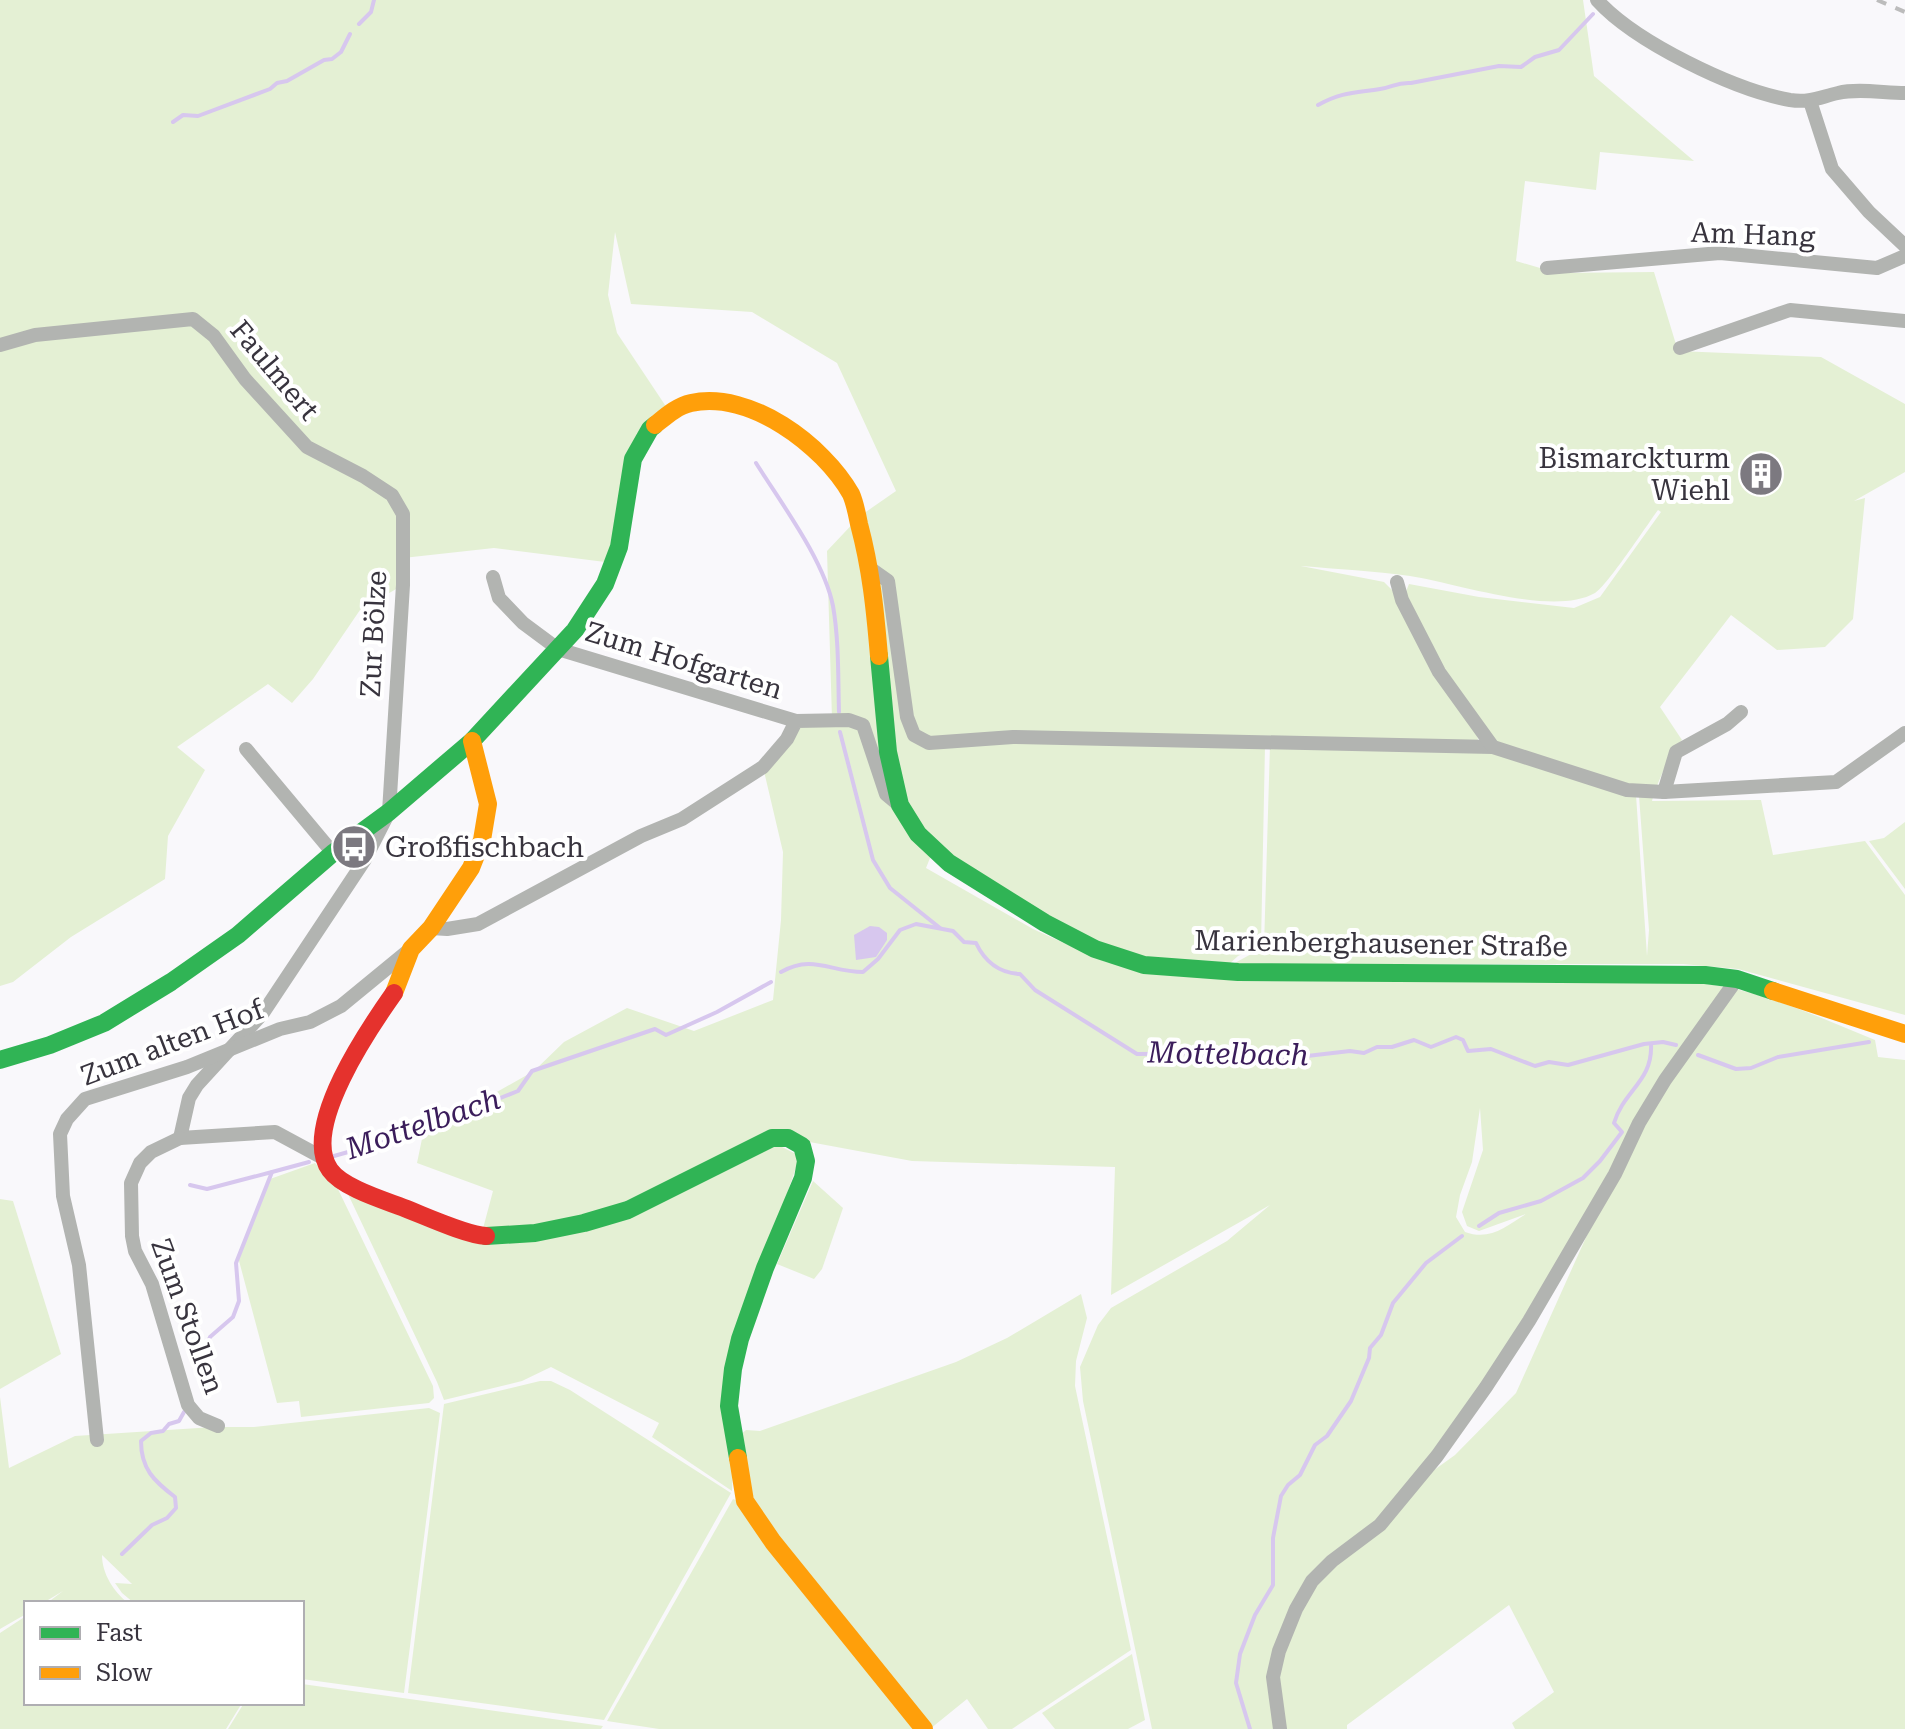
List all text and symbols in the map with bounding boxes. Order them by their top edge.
street label: Am Hang [1690,216,1816,253]
street label: Faulmert [223,314,326,427]
place label: Bismarckturm Wiehl [1539,442,1730,507]
building icon: Bismarckturm Wiehl [1737,450,1785,498]
street label: Zur Bölze [354,570,393,698]
street label: Zum Hofgarten [581,615,786,706]
bus stop icon: Großfischbach [330,823,378,871]
place label: Großfischbach [385,831,584,864]
street label: Marienberghausener Straße [1194,924,1568,963]
street label: Zum alten Hof [76,992,269,1092]
water label: Mottelbach [1146,1035,1309,1072]
water label: Mottelbach [340,1081,505,1167]
street label: Zum Stollen [144,1234,231,1398]
legend [24,1601,304,1705]
text: Fast [96,1619,143,1647]
text: Slow [96,1659,153,1687]

